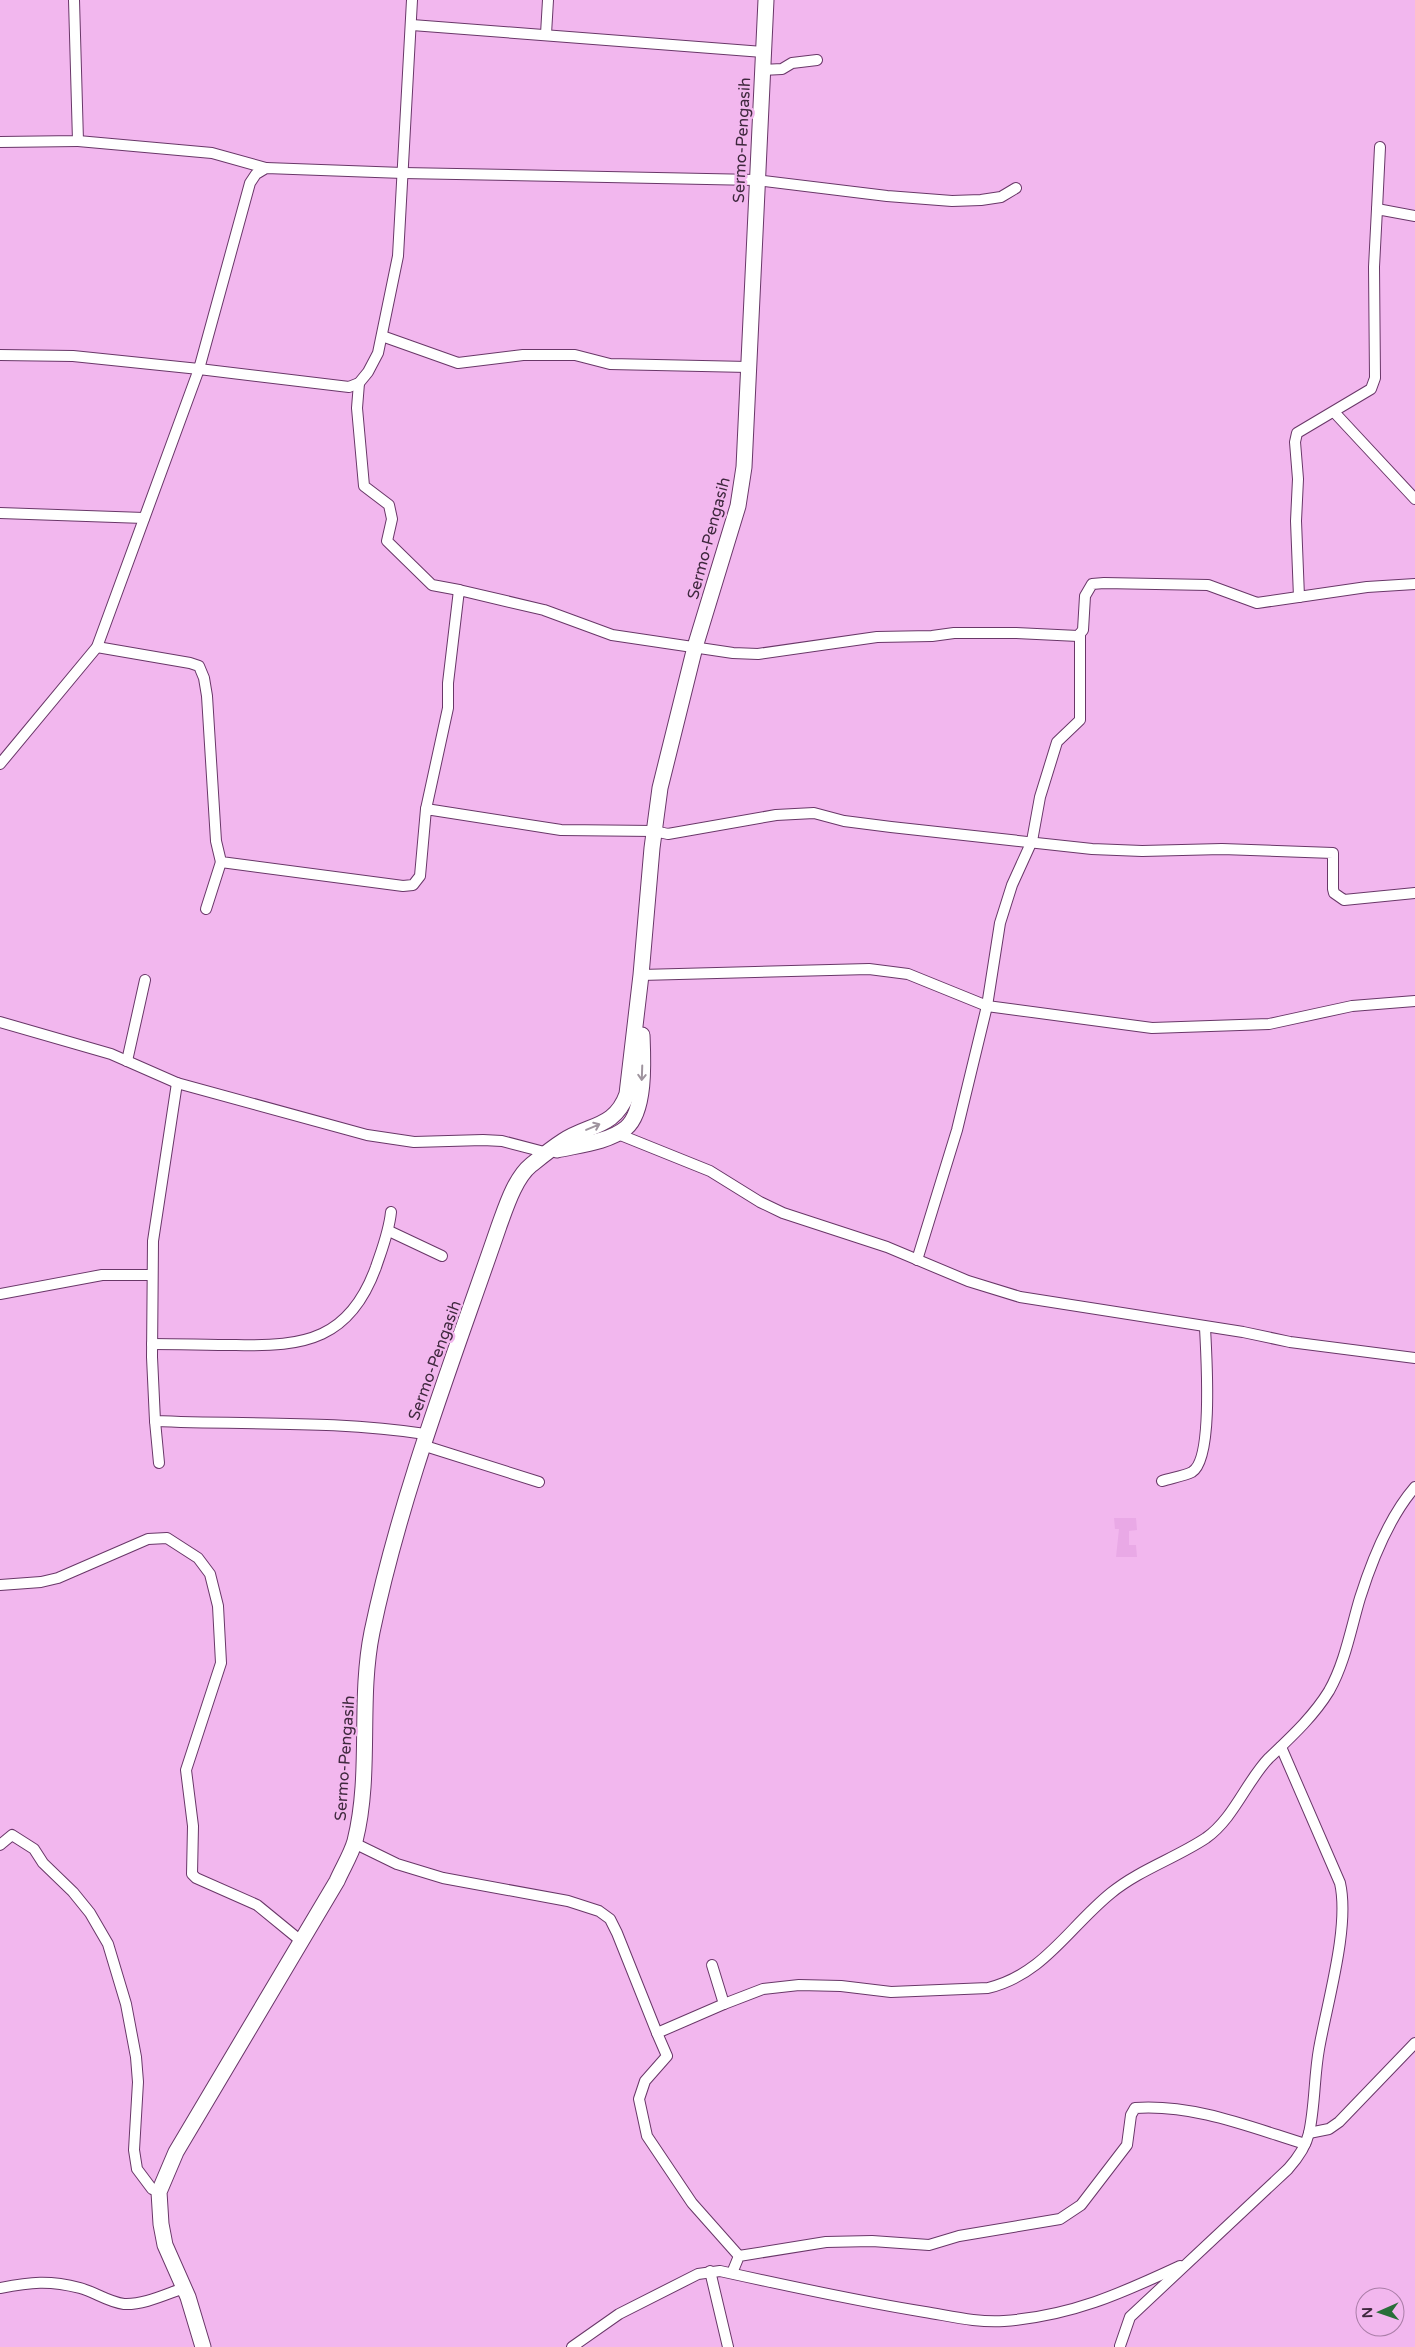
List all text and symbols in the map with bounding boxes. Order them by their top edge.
street label: Sermo-Pengasih [729,77,755,203]
street label: Sermo-Pengasih [683,475,735,602]
one-way arrow [637,1064,647,1081]
one-way arrow [585,1122,600,1132]
street label: Sermo-Pengasih [404,1298,466,1423]
street label: Sermo-Pengasih [331,1695,359,1822]
north arrow [1355,2287,1405,2337]
text: N [1359,2307,1376,2318]

